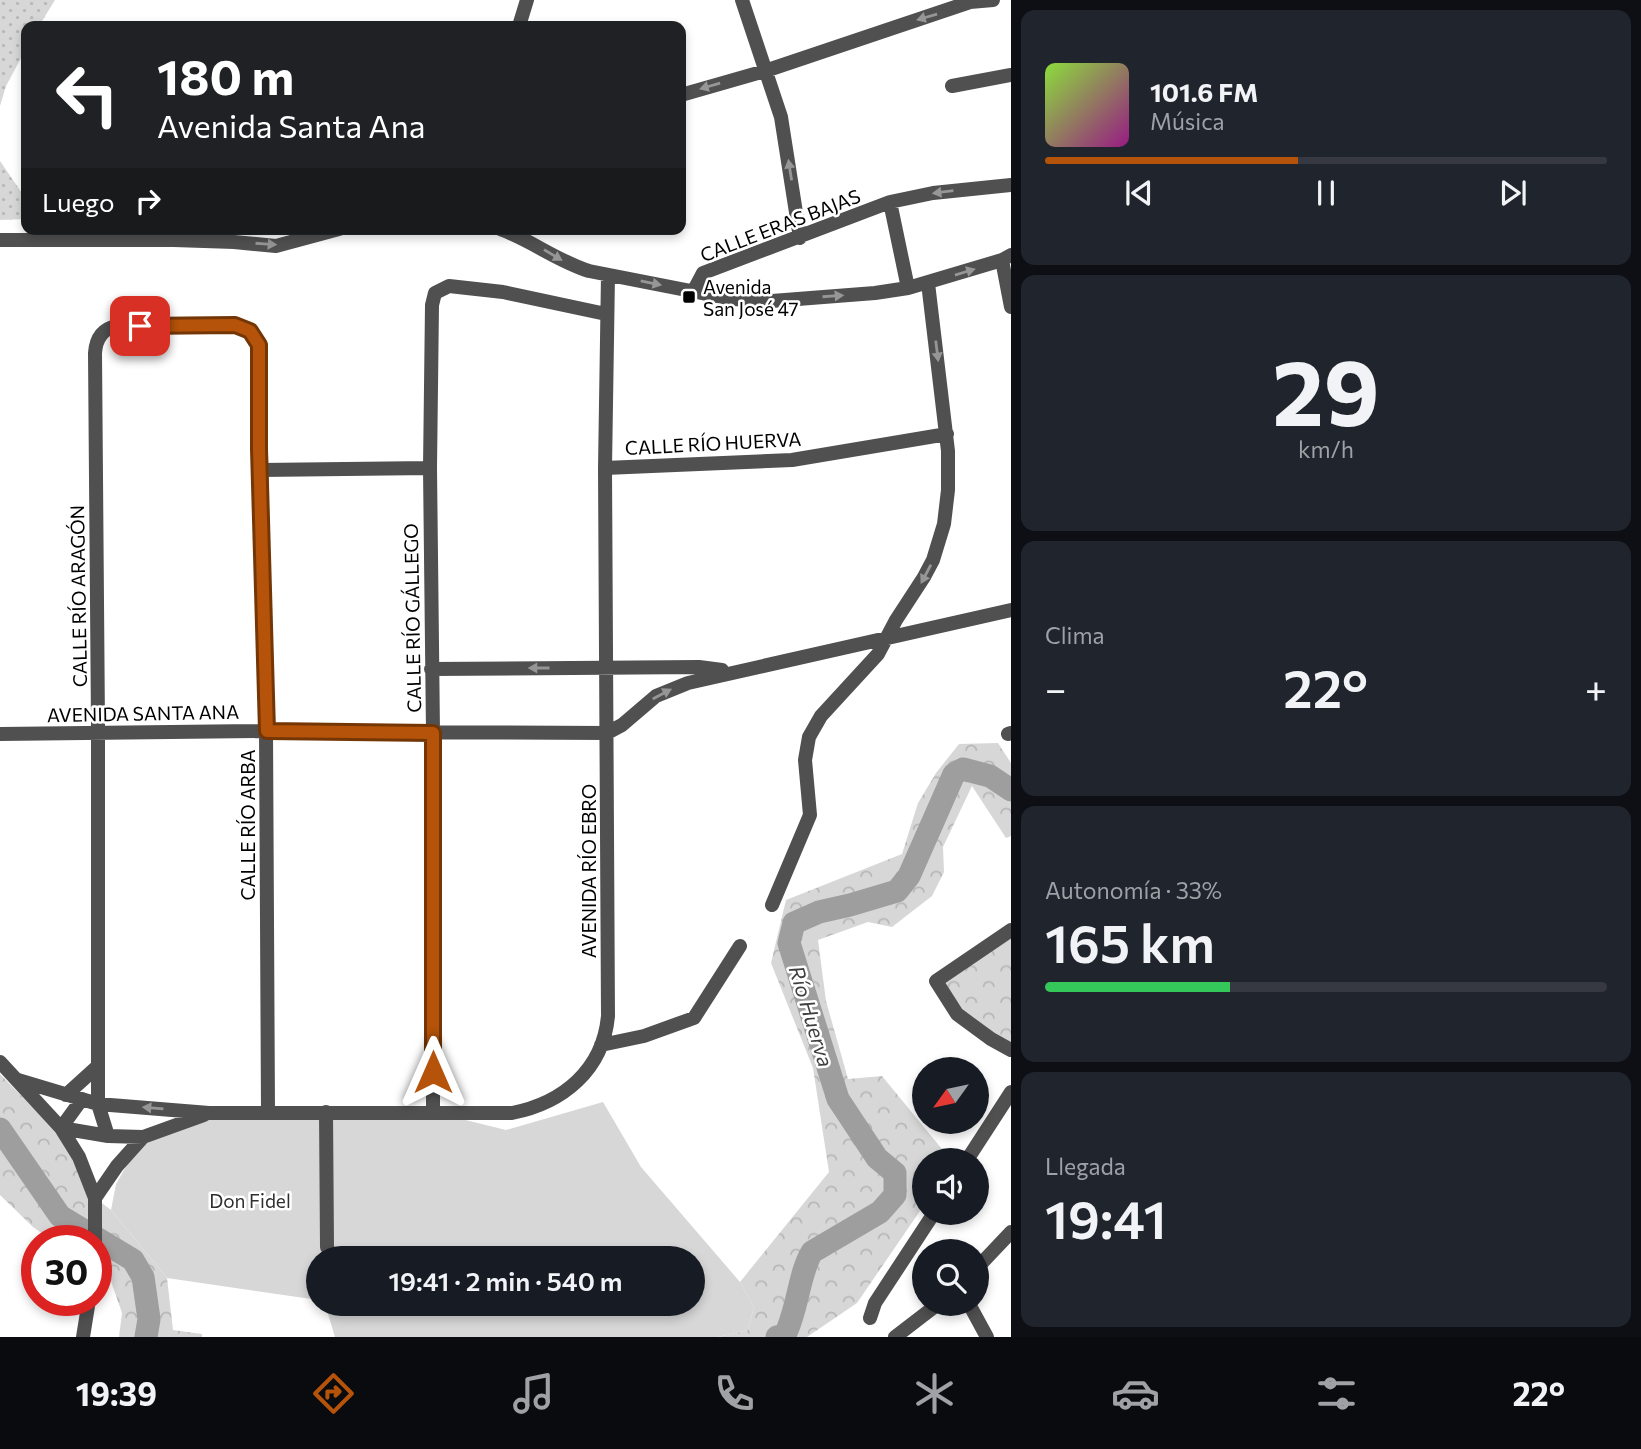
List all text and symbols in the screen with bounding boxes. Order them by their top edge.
one-way arrow [916,12,938,23]
text: 180 m [157,45,294,105]
icon: left [42,49,133,140]
text: 101.6 FM [1150,76,1258,107]
one-way arrow [700,82,721,92]
text: Avenida Santa Ana [157,105,425,145]
text: Música [1150,107,1225,135]
one-way arrow [784,159,795,181]
icon: previous [1120,174,1158,212]
icon: pause [1307,174,1345,212]
icon: next [1494,174,1532,212]
icon: right [129,182,167,220]
street label: CALLE ERAS BAJAS [697,184,863,266]
text: Luego [42,186,115,217]
one-way arrow [932,187,954,198]
one-way arrow [255,239,277,250]
one-way arrow [543,249,562,262]
one-way arrow [955,266,976,276]
place label: Avenida San José 47 [703,275,799,320]
one-way arrow [640,278,662,289]
marker: Avenida San José 47 [681,289,697,305]
one-way arrow [823,290,845,301]
pin [110,296,170,356]
icon: arrive [121,307,159,345]
text: 29 [1272,333,1380,445]
one-way arrow [931,340,942,362]
street label: CALLE RÍO HUERVA [624,427,802,459]
text: km/h [1298,435,1354,463]
street label: CALLE RÍO ARAGÓN [64,505,91,687]
street label: CALLE RÍO GÁLLEGO [399,523,425,713]
one-way arrow [920,564,931,584]
text: Clima [1045,621,1105,649]
text: 22° [1283,655,1368,719]
one-way arrow [528,662,550,674]
text: − [1045,664,1067,711]
text: + [1585,664,1607,711]
one-way arrow [652,688,672,700]
street label: AVENIDA SANTA ANA [47,700,239,726]
street label: CALLE RÍO ARBA [236,749,259,901]
street label: AVENIDA RÍO EBRO [577,784,600,958]
text: Autonomía · 33% [1045,876,1222,904]
text: 165 km [1045,910,1215,974]
water label: Río Huerva [785,962,839,1070]
position arrow [396,1035,470,1109]
north arrow [912,1057,989,1134]
map controls [912,1057,989,1316]
one-way arrow [142,1102,164,1113]
button: sound [912,1148,989,1225]
text: Llegada [1045,1152,1126,1180]
text: 19:41 [1045,1186,1167,1250]
park label: Don Fidel [209,1189,291,1212]
speed limit sign: 30 [21,1225,112,1316]
button: search [912,1239,989,1316]
text: 19:41 · 2 min · 540 m [389,1265,622,1296]
icon: directions [309,1369,358,1418]
icon: music [509,1369,558,1418]
icon: phone [710,1369,759,1418]
icon: climate [910,1369,959,1418]
icon: car [1111,1369,1160,1418]
icon: filters [1312,1369,1361,1418]
text: 19:39 [76,1373,157,1413]
text: 22° [1512,1373,1565,1413]

